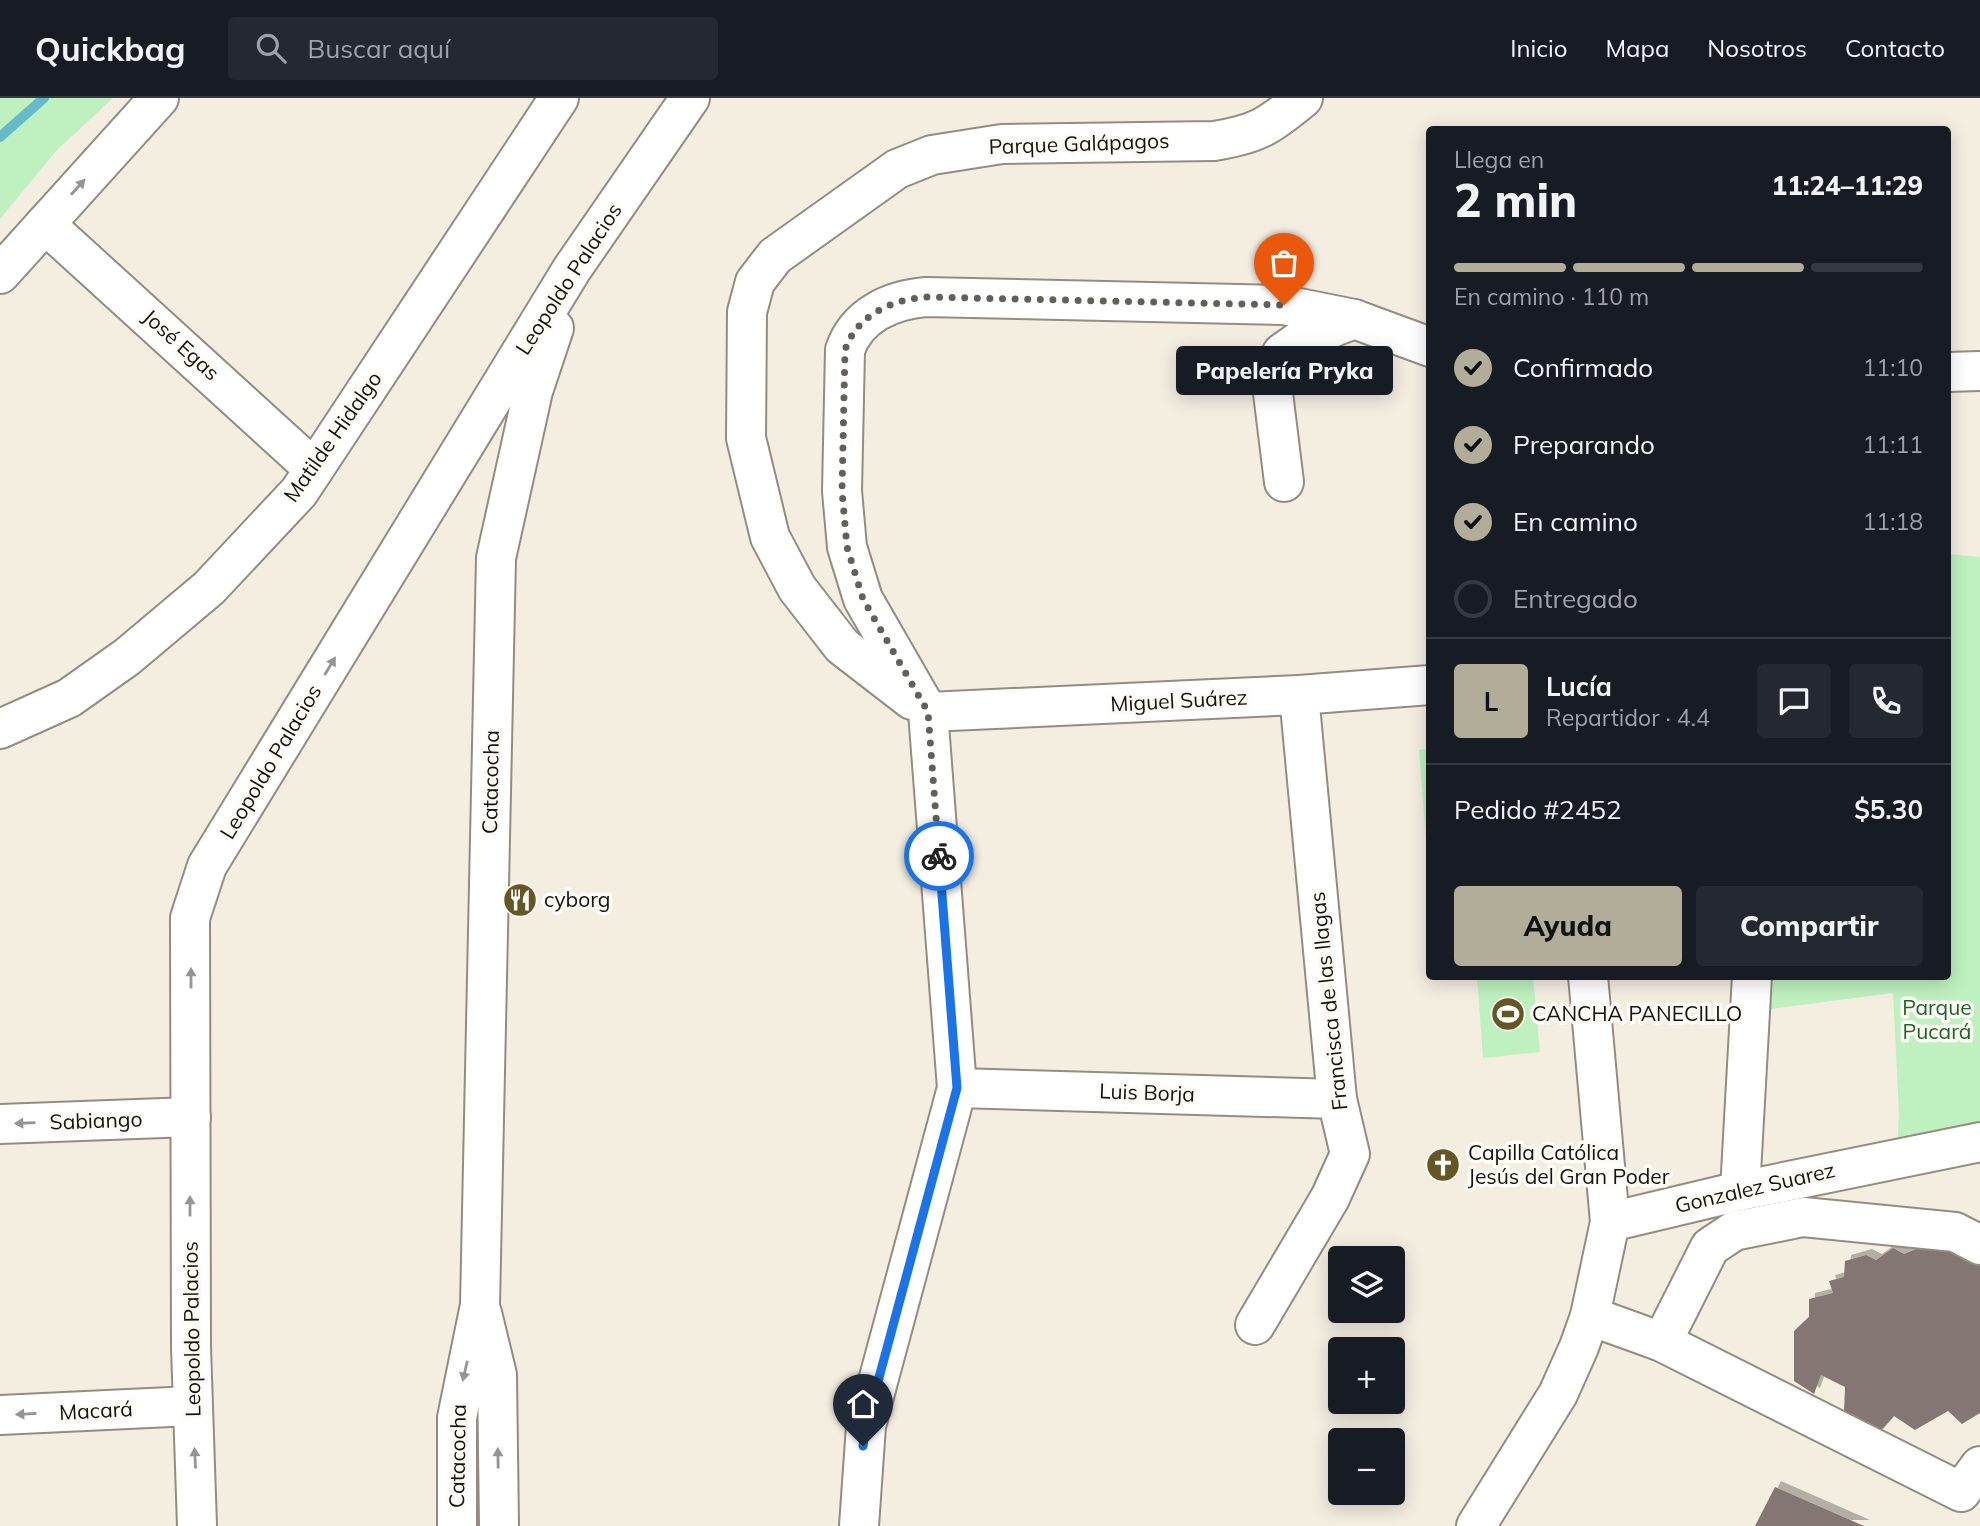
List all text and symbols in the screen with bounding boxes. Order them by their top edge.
search box [228,17,718,80]
text: Quickbag [35,28,186,69]
icon: search [252,29,290,67]
text: Buscar aquí [308,32,450,65]
text: Inicio [1510,33,1567,63]
text: Mapa [1605,33,1669,63]
text: Nosotros [1707,33,1807,63]
text: Contacto [1845,33,1945,63]
street label: Parque Galápagos [988,127,1170,159]
text: Llega en [1454,145,1544,174]
text: 11:24–11:29 [1772,169,1923,202]
text: 2 min [1454,171,1577,229]
one-way arrow [70,179,86,196]
street label: Leopoldo Palacios [509,198,627,359]
pin [1254,233,1314,305]
icon: bag [1265,244,1303,282]
text: En camino · 110 m [1454,282,1649,311]
street label: José Egas [138,303,225,385]
callout: Papelería Pryka [1176,347,1392,396]
icon: check [1454,349,1492,387]
text: Confirmado [1513,351,1653,384]
text: 11:10 [1863,353,1923,382]
text: Papelería Pryka [1195,356,1374,385]
street label: Matilde Hidalgo [278,366,387,507]
icon: check [1454,426,1492,464]
text: Preparando [1513,428,1655,461]
text: 11:11 [1863,430,1923,459]
icon: check [1454,503,1492,541]
text: En camino [1513,505,1638,538]
text: 11:18 [1863,507,1923,536]
text: Entregado [1513,582,1638,615]
one-way arrow [324,656,336,675]
button: chat [1757,664,1831,738]
button: phone [1849,664,1923,738]
text: Lucía [1546,670,1612,703]
street label: Leopoldo Palacios [214,680,327,843]
street label: Miguel Suárez [1110,683,1248,717]
text: L [1484,685,1498,718]
text: Repartidor · 4.4 [1546,703,1710,732]
street label: Catacocha [476,730,504,834]
text: Pedido #2452 [1454,793,1622,826]
text: $5.30 [1854,793,1923,826]
courier [904,821,974,891]
icon: bike [920,837,958,875]
restaurant icon: cyborg [501,881,539,919]
place label: cyborg [544,886,610,912]
button: Ayuda [1454,886,1682,966]
button: Compartir [1696,886,1923,966]
street label: Francisca de las llagas [1304,891,1352,1112]
one-way arrow [185,967,197,989]
park label: Parque Pucará [1902,994,1972,1044]
sports icon: CANCHA PANECILLO [1489,995,1527,1033]
place label: CANCHA PANECILLO [1532,1000,1742,1026]
street label: Luis Borja [1099,1077,1195,1107]
street label: Sabiango [49,1105,143,1135]
one-way arrow [14,1118,36,1129]
place label: Capilla Católica Jesús del Gran Poder [1468,1139,1670,1189]
church icon: Capilla Católica Jesús del Gran Poder [1424,1146,1462,1184]
street label: Gonzalez Suarez [1672,1156,1837,1218]
one-way arrow [184,1195,196,1217]
street label: Leopoldo Palacios [176,1241,206,1417]
map controls [1328,1246,1405,1505]
button: layers [1328,1246,1405,1323]
button: + [1328,1337,1405,1414]
one-way arrow [459,1360,470,1382]
pin [833,1374,893,1446]
icon: home [844,1385,882,1423]
street label: Macará [58,1395,133,1425]
street label: Catacocha [443,1404,471,1508]
one-way arrow [15,1408,37,1419]
button: − [1328,1428,1405,1505]
one-way arrow [189,1447,200,1469]
one-way arrow [492,1447,503,1469]

